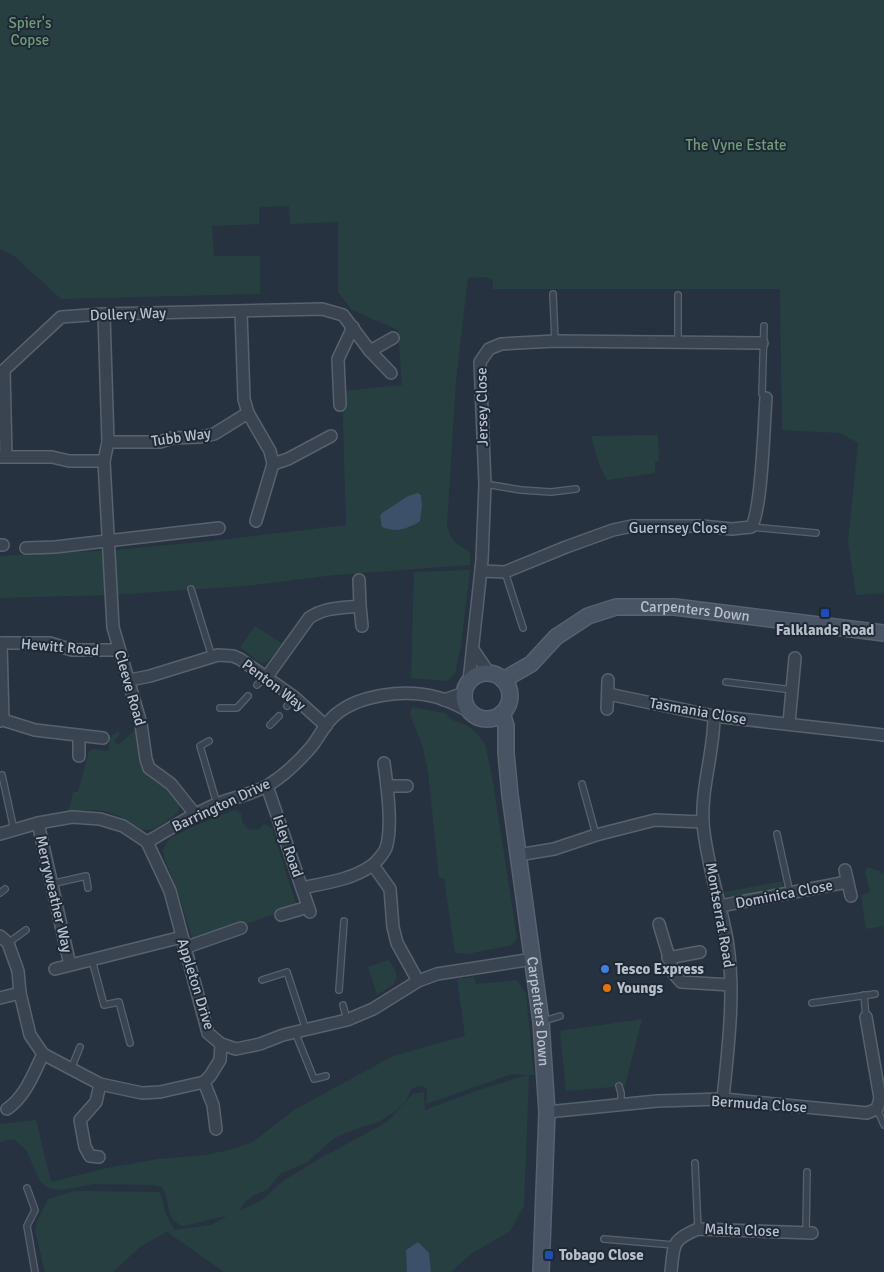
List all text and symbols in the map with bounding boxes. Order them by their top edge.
park label: Spier's Copse [8,14,52,49]
park label: The Vyne Estate [685,136,787,154]
street label: Dollery Way [90,304,166,324]
street label: Jersey Close [472,367,492,447]
street label: Tubb Way [150,424,212,450]
street label: Guernsey Close [629,519,727,537]
street label: Carpenters Down [640,598,751,625]
marker: Falklands Road [819,607,831,619]
place label: Falklands Road [776,621,874,639]
street label: Hewitt Road [20,635,100,659]
street label: Cleeve Road [111,648,149,728]
street label: Penton Way [239,655,309,715]
street label: Tasmania Close [648,694,748,728]
street label: Barrington Drive [169,774,273,836]
street label: Isley Road [269,812,307,880]
street label: Merryweather Way [32,833,76,955]
street label: Montserrat Road [702,861,738,969]
street label: Dominica Close [734,876,834,912]
street label: Appleton Drive [174,936,218,1032]
street label: Carpenters Down [523,955,553,1067]
place label: Tesco Express [615,960,704,978]
marker: Tesco Express [599,963,611,975]
place label: Youngs [616,979,663,997]
marker: Youngs [601,982,613,994]
street label: Bermuda Close [710,1092,808,1116]
street label: Malta Close [704,1220,780,1240]
place label: Tobago Close [559,1246,644,1264]
marker: Tobago Close [543,1249,555,1261]

